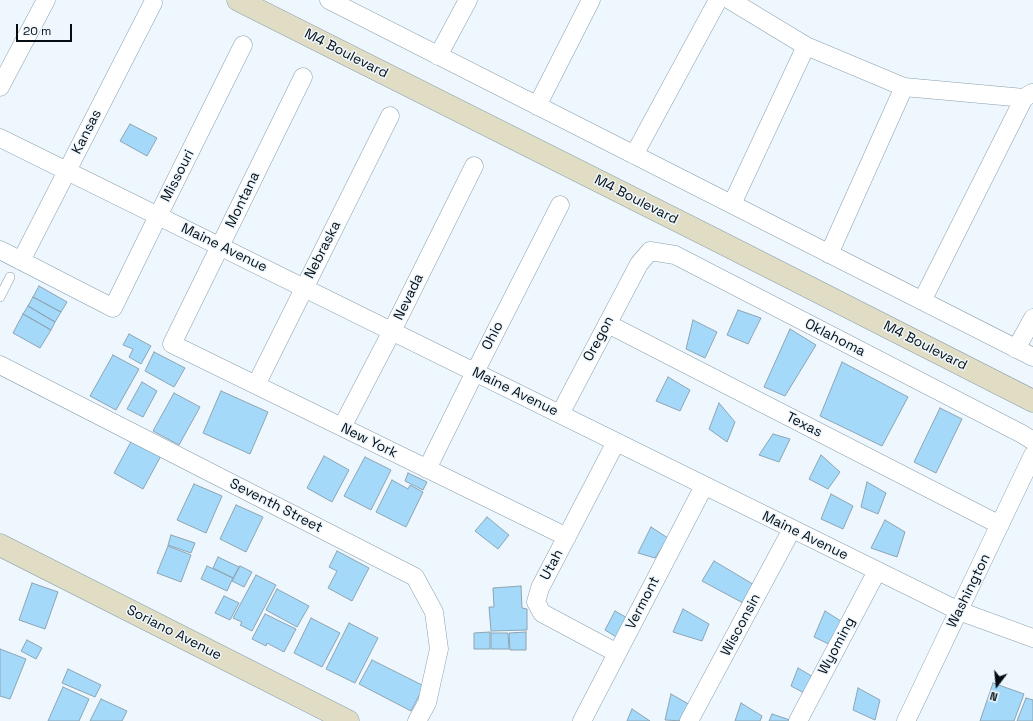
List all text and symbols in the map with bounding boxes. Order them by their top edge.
scale bar [18,16,74,42]
text: 20 m [23,23,51,39]
street label: M4 Boulevard [301,26,391,82]
street label: Kansas [69,107,105,157]
street label: Missouri [158,147,198,205]
street label: Montana [222,169,264,231]
street label: M4 Boulevard [591,172,681,228]
street label: Nebraska [301,218,345,282]
street label: Maine Avenue [178,220,270,276]
street label: Nevada [391,271,427,323]
street label: Oregon [580,313,618,365]
street label: Oklahoma [802,316,868,360]
street label: M4 Boulevard [880,318,970,374]
street label: Ohio [479,319,507,353]
street label: Maine Avenue [469,364,561,420]
street label: Texas [783,409,825,441]
street label: New York [338,420,400,462]
street label: Seventh Street [227,475,325,537]
street label: Maine Avenue [759,508,851,564]
street label: Utah [537,547,567,583]
street label: Washington [944,551,994,631]
street label: Vermont [623,574,663,632]
street label: Wisconsin [718,591,764,659]
street label: Soriano Avenue [124,602,224,664]
street label: Wyoming [815,614,859,678]
north arrow [977,665,1017,705]
text: N [988,689,999,704]

